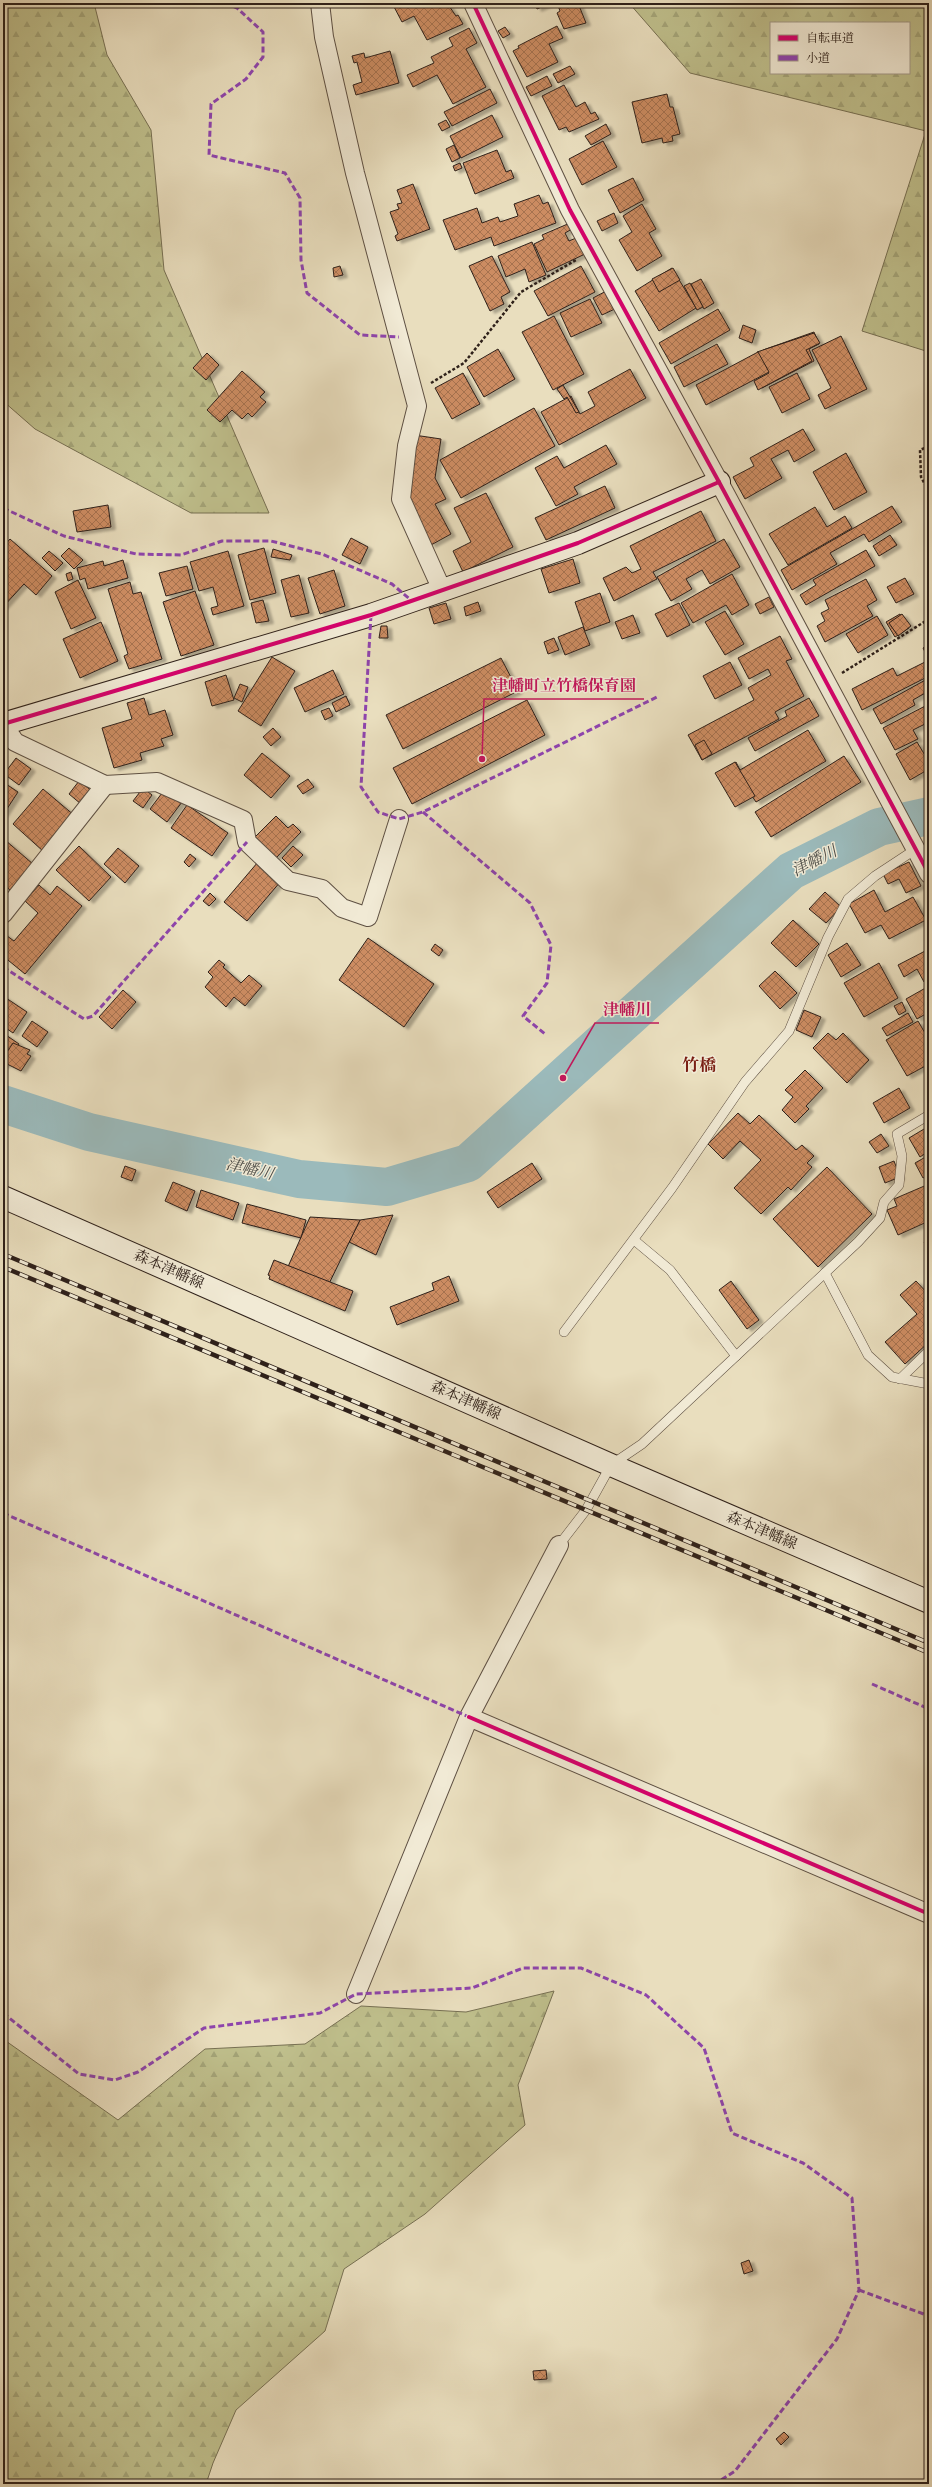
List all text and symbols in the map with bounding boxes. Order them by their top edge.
legend [770,22,910,74]
text: 自転車道 [806,30,854,48]
text: 小道 [806,50,830,68]
callout: 津幡町立竹橋保育園 [484,671,644,699]
text: 津幡町立竹橋保育園 [492,676,636,699]
water label: 津幡川 [789,840,844,883]
callout: 津幡川 [595,995,659,1023]
text: 津幡川 [603,1000,651,1023]
district label: 竹橋 [682,1055,716,1079]
water label: 津幡川 [223,1154,277,1187]
street label: 森本津幡線 [130,1246,207,1295]
street label: 森本津幡線 [427,1377,504,1426]
street label: 森本津幡線 [723,1507,800,1556]

